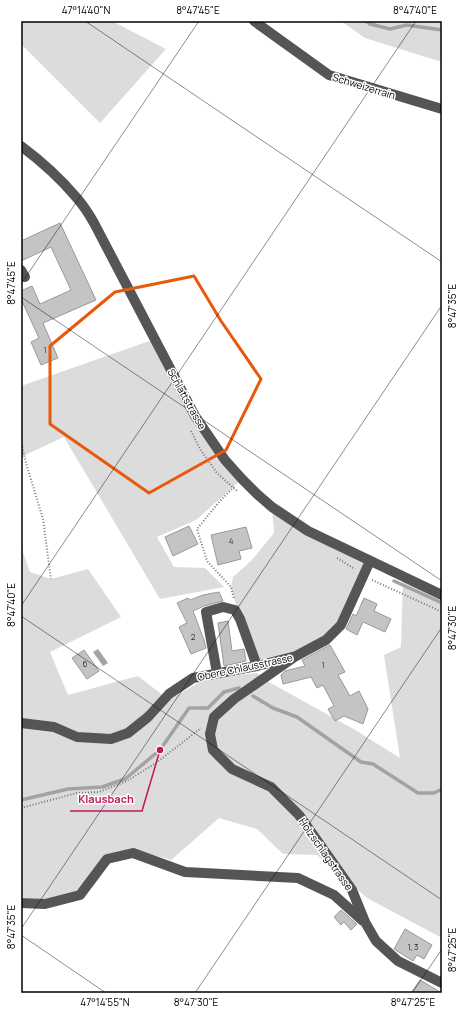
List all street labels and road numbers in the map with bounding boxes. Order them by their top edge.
street label: Schweizerrain [331,70,397,102]
street label: Schlattstrasse [165,366,210,432]
street label: Obere Chlausstrasse [196,650,294,684]
street label: Holzschlagstrasse [296,815,356,893]

